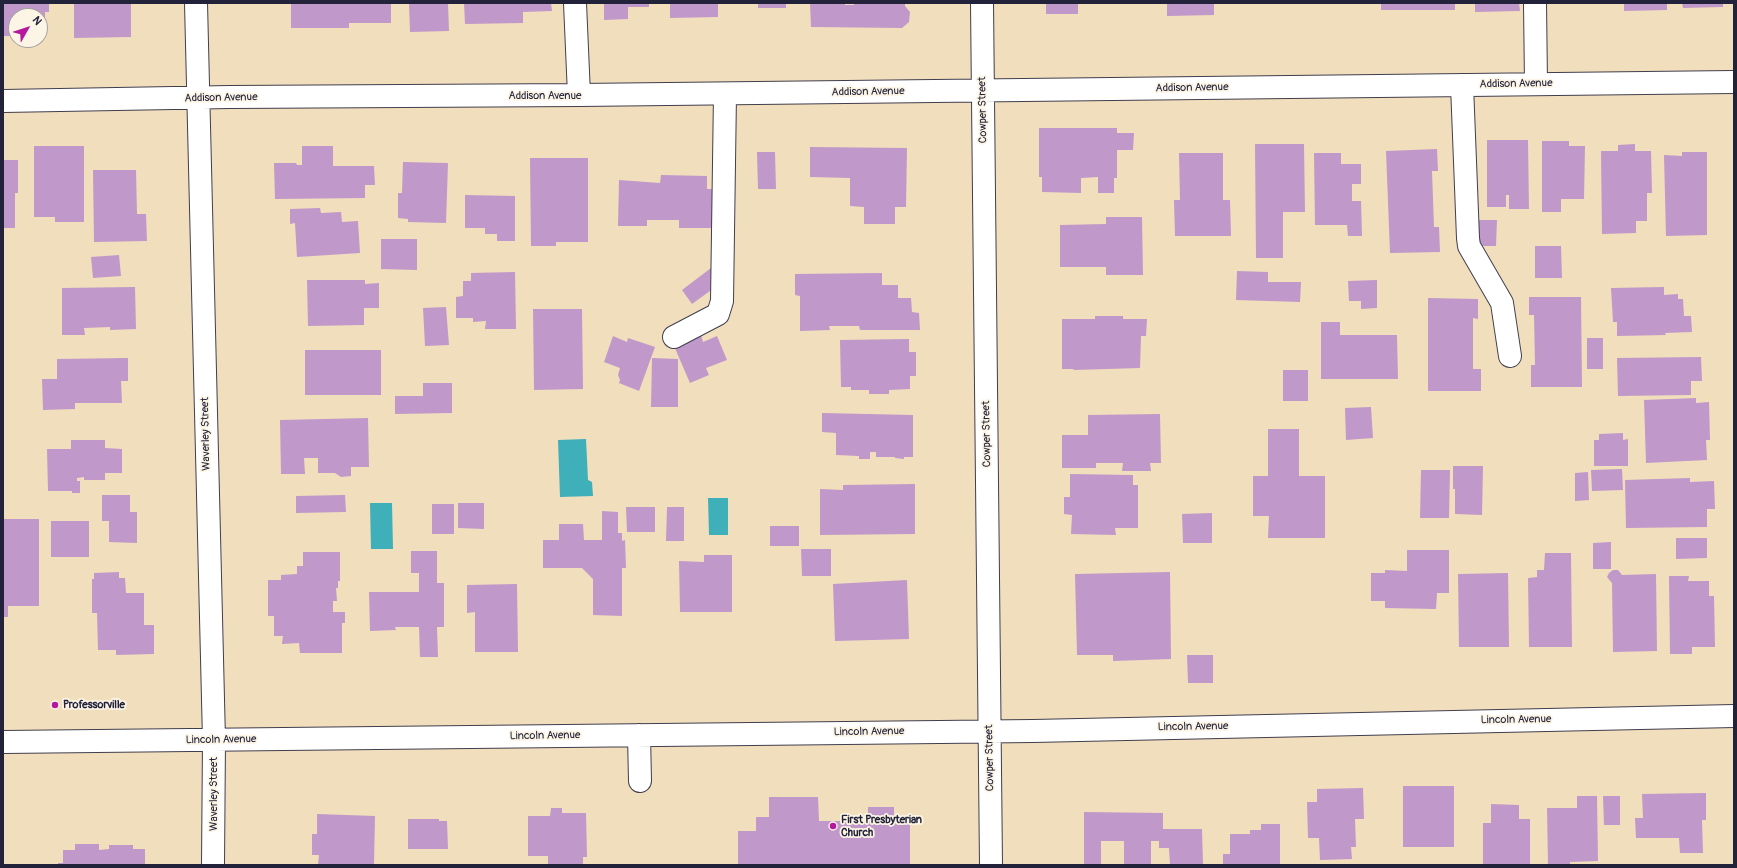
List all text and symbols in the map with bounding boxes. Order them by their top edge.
north arrow [8,8,48,48]
text: N [30,14,44,28]
street label: Cowper Street [976,77,990,143]
street label: Addison Avenue [1479,77,1553,91]
street label: Addison Avenue [1155,81,1229,95]
street label: Addison Avenue [831,85,905,99]
street label: Addison Avenue [508,89,582,103]
street label: Addison Avenue [184,91,258,105]
street label: Waverley Street [199,397,213,471]
street label: Cowper Street [980,401,994,467]
place label: Professorville [63,698,125,712]
marker: Professorville [50,700,60,710]
street label: Lincoln Avenue [1480,713,1552,727]
street label: Lincoln Avenue [1157,720,1229,734]
street label: Lincoln Avenue [833,725,905,739]
street label: Cowper Street [983,725,997,791]
street label: Lincoln Avenue [509,729,581,743]
street label: Lincoln Avenue [185,733,257,747]
street label: Waverley Street [207,757,221,831]
place label: First Presbyterian Church [841,813,922,839]
marker: First Presbyterian Church [828,821,838,831]

